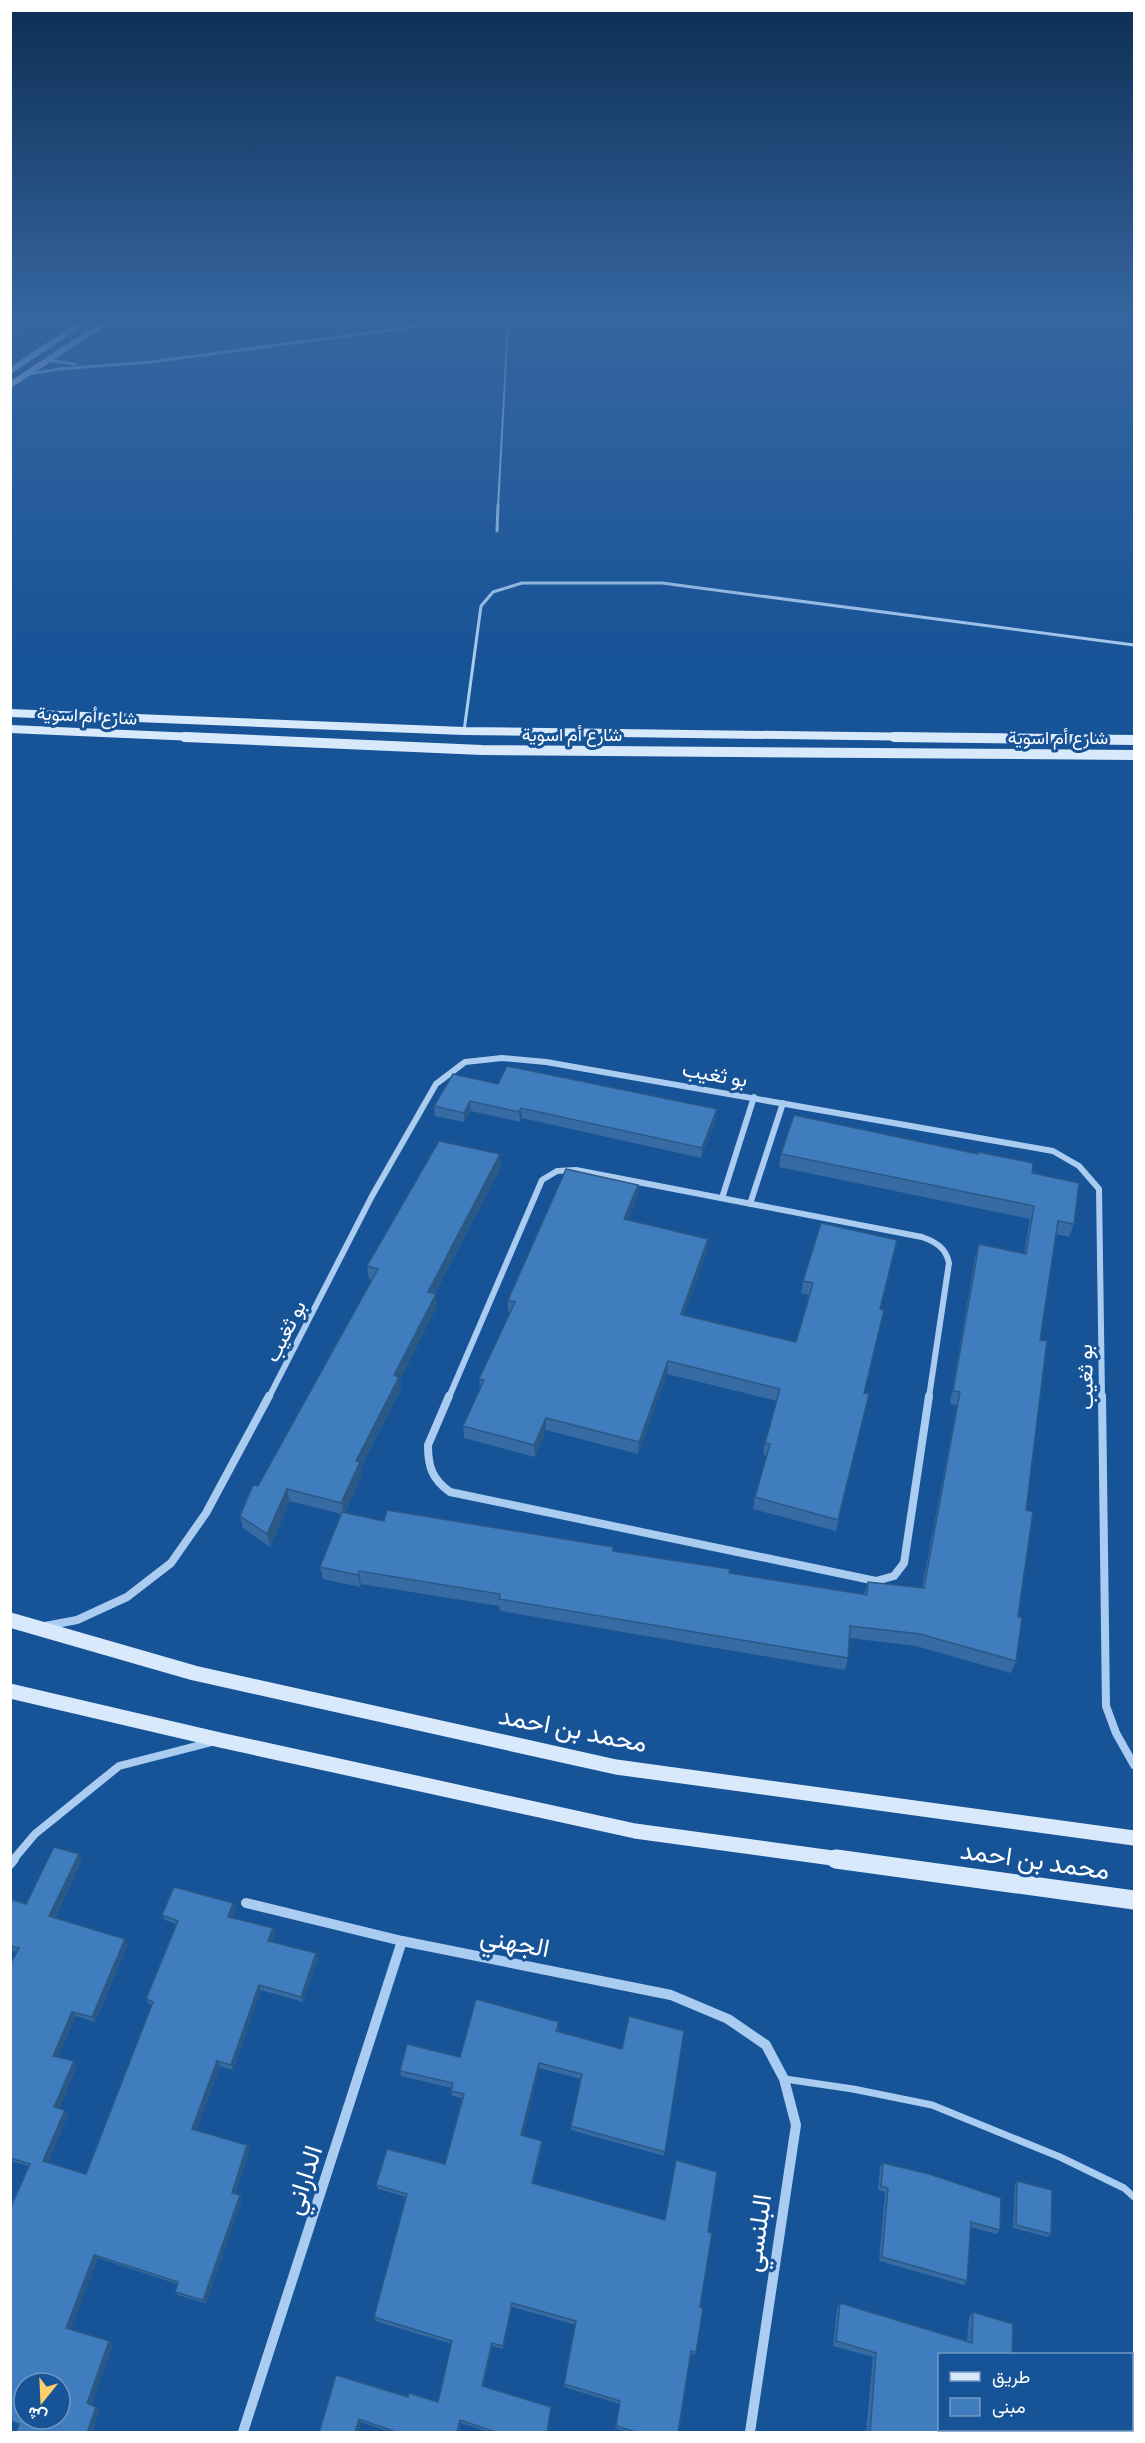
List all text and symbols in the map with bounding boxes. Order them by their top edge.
street label: شارع أم اسوية [36,702,138,731]
street label: شارع أم اسوية [522,724,622,747]
street label: شارع أم اسوية [1008,727,1108,750]
street label: بو ثغيب [680,1056,750,1093]
street label: بو ثغيب [259,1296,312,1366]
street label: بو ثغيب [1072,1344,1099,1410]
street label: محمد بن احمد [496,1699,650,1759]
street label: محمد بن احمد [958,1834,1112,1886]
street label: الجهني [477,1920,552,1969]
street label: الداراني [277,2141,334,2220]
street label: البلنسي [736,2192,783,2275]
legend [938,2353,1133,2431]
text: طريق [992,2366,1030,2388]
north arrow [12,2371,72,2431]
text: مبنى [992,2396,1026,2418]
text: ش [25,2403,50,2427]

